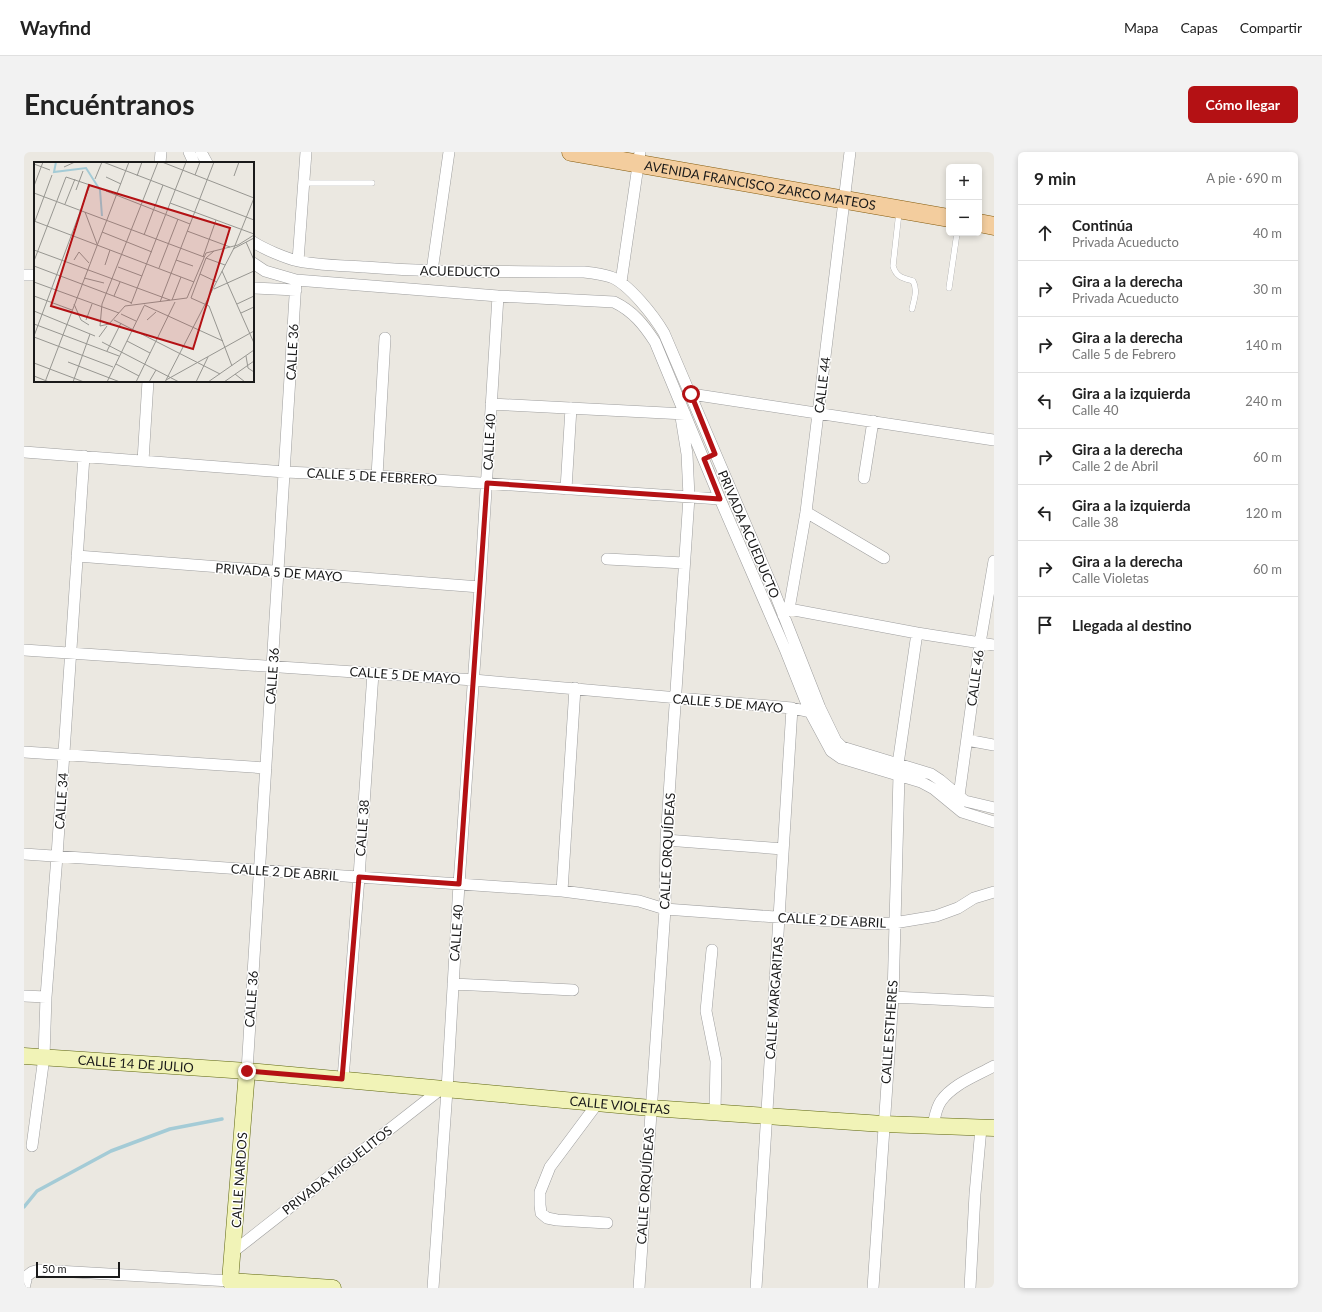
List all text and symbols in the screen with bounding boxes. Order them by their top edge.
text: Wayfind [20,16,91,39]
text: Mapa [1124,19,1159,36]
text: Capas [1181,19,1218,36]
text: Compartir [1240,19,1302,36]
button: Cómo llegar [1188,86,1298,123]
text: Encuéntranos [24,87,195,121]
street label: AVENIDA FRANCISCO ZARCO MATEOS [643,157,877,213]
inset map [34,162,254,382]
map controls [946,164,982,236]
button: + [946,164,982,200]
text: 9 min [1034,168,1076,189]
text: A pie · 690 m [1206,170,1282,186]
button: − [946,200,982,236]
text: Continúa [1072,216,1133,234]
icon: ahead [1034,222,1056,244]
text: 40 m [1253,225,1282,241]
text: Privada Acueducto [1072,234,1179,250]
street label: ACUEDUCTO [420,262,500,280]
text: Gira a la derecha [1072,272,1183,290]
icon: right [1034,278,1056,300]
text: 30 m [1253,281,1282,297]
text: Privada Acueducto [1072,290,1179,306]
street label: CALLE 36 [283,323,301,381]
text: Gira a la derecha [1072,328,1183,346]
icon: right [1034,334,1056,356]
text: 140 m [1245,337,1282,353]
text: Calle 5 de Febrero [1072,346,1176,362]
street label: CALLE 44 [811,355,833,414]
text: Gira a la izquierda [1072,384,1191,402]
route start [682,385,700,403]
icon: left [1034,390,1056,412]
text: 240 m [1245,393,1282,409]
text: Calle 40 [1072,402,1119,418]
street label: CALLE 40 [480,413,498,471]
text: Gira a la derecha [1072,440,1183,458]
icon: right [1034,446,1056,468]
text: 60 m [1253,449,1282,465]
text: Calle 2 de Abril [1072,458,1158,474]
street label: CALLE 5 DE FEBRERO [306,465,438,487]
street label: PRIVADA ACUEDUCTO [715,468,783,600]
text: Gira a la izquierda [1072,496,1191,514]
icon: left [1034,502,1056,524]
text: 120 m [1245,505,1282,521]
text: Calle 38 [1072,514,1119,530]
text: Gira a la derecha [1072,552,1183,570]
icon: right [1034,558,1056,580]
street label: PRIVADA 5 DE MAYO [215,560,343,584]
text: 60 m [1253,561,1282,577]
text: Calle Violetas [1072,570,1149,586]
icon: arrive [1034,614,1056,636]
text: Llegada al destino [1072,616,1192,634]
street label: CALLE 36 [262,647,282,705]
street label: CALLE 46 [963,649,987,707]
street label: CALLE 5 DE MAYO [349,663,461,687]
street label: CALLE 5 DE MAYO [672,690,784,716]
street label: CALLE 34 [51,772,71,830]
street label: CALLE ORQUÍDEAS [656,792,678,910]
street label: CALLE 38 [352,799,372,857]
street label: CALLE 2 DE ABRIL [230,860,340,884]
street label: CALLE 40 [446,904,466,962]
street label: CALLE 2 DE ABRIL [777,909,887,931]
street label: CALLE MARGARITAS [762,936,786,1060]
street label: CALLE 36 [241,970,261,1028]
street label: CALLE ESTHERES [877,980,901,1084]
street label: CALLE 14 DE JULIO [77,1052,194,1075]
route end [238,1062,256,1080]
street label: CALLE VIOLETAS [569,1093,671,1117]
street label: PRIVADA MIGUELITOS [279,1122,395,1218]
street label: CALLE ORQUÍDEAS [633,1127,657,1245]
street label: CALLE NARDOS [228,1132,250,1228]
scale bar [36,1260,120,1279]
text: 50 m [42,1262,67,1275]

